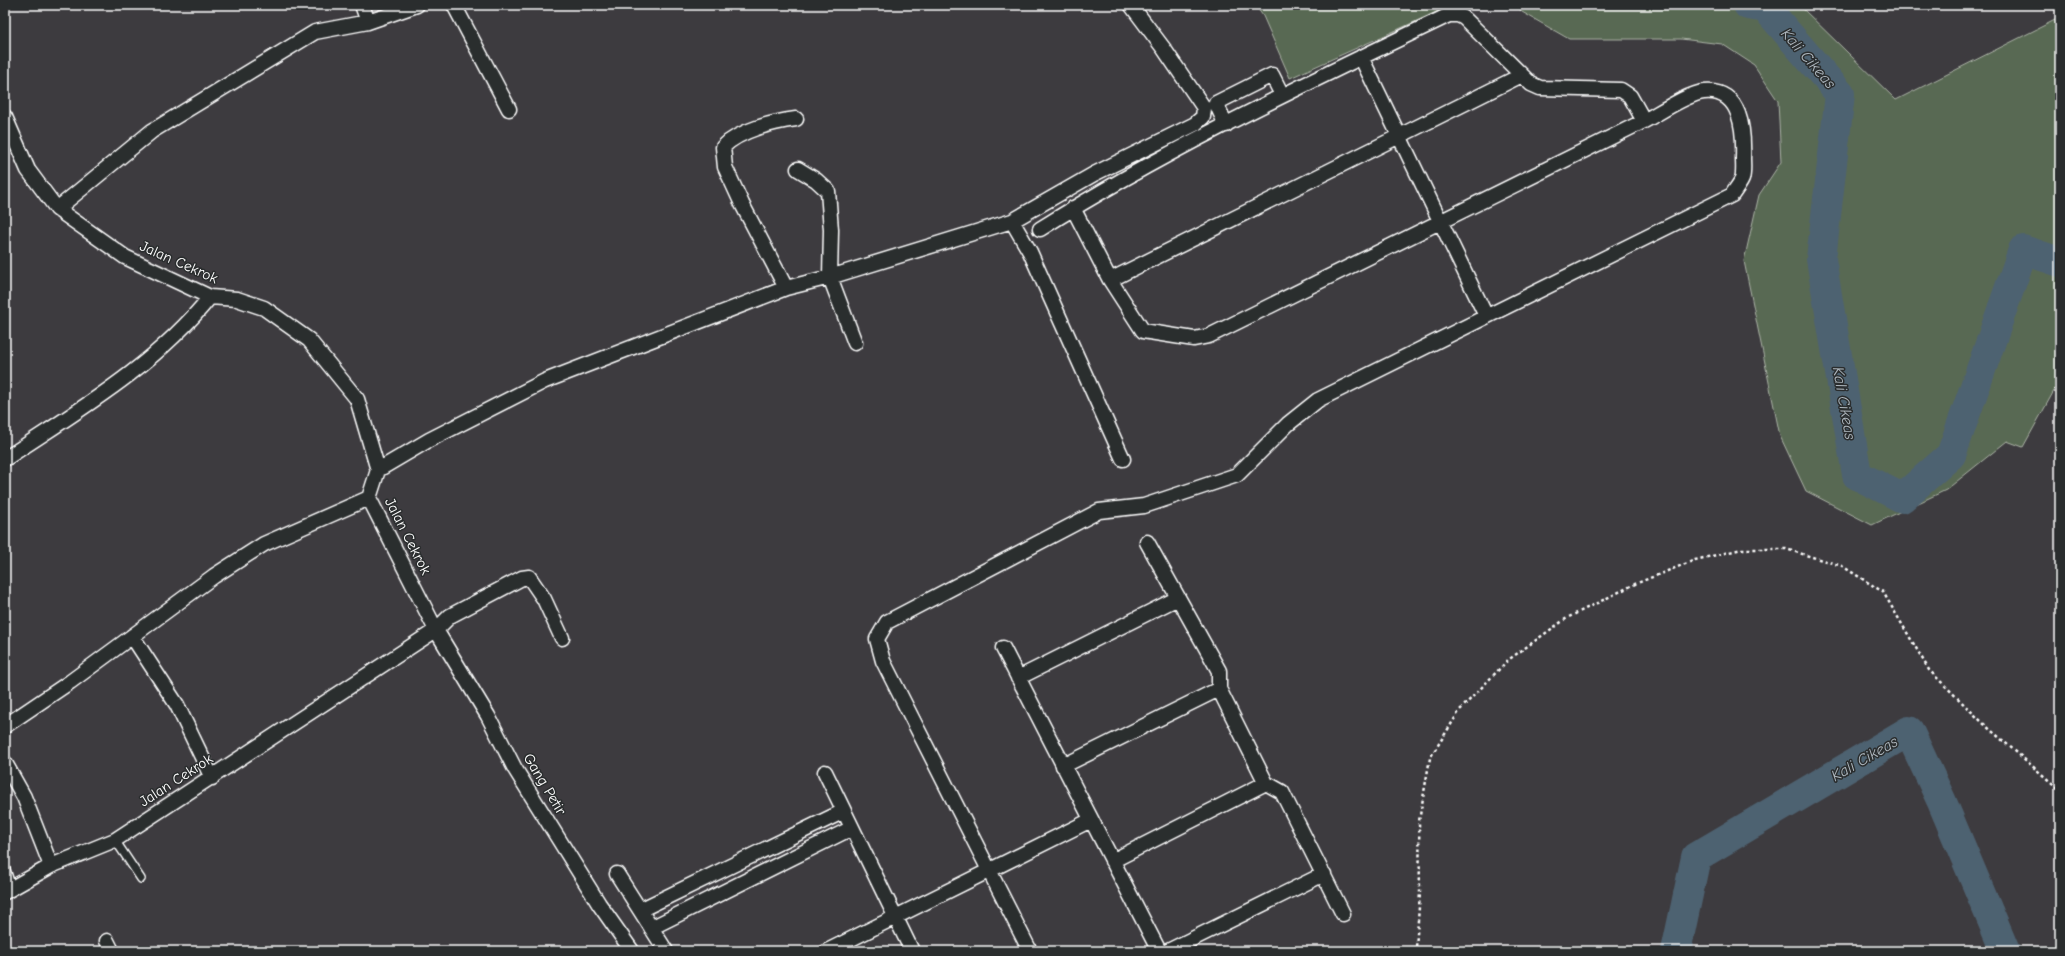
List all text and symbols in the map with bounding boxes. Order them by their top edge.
water label: Kali Cikeas [1777,25,1839,93]
street label: Jalan Cekrok [137,237,222,288]
water label: Kali Cikeas [1829,365,1859,441]
street label: Jalan Cekrok [381,495,435,578]
water label: Kali Cikeas [1828,732,1901,785]
street label: Jalan Cekrok [136,749,217,810]
street label: Gang Petir [520,750,570,818]

